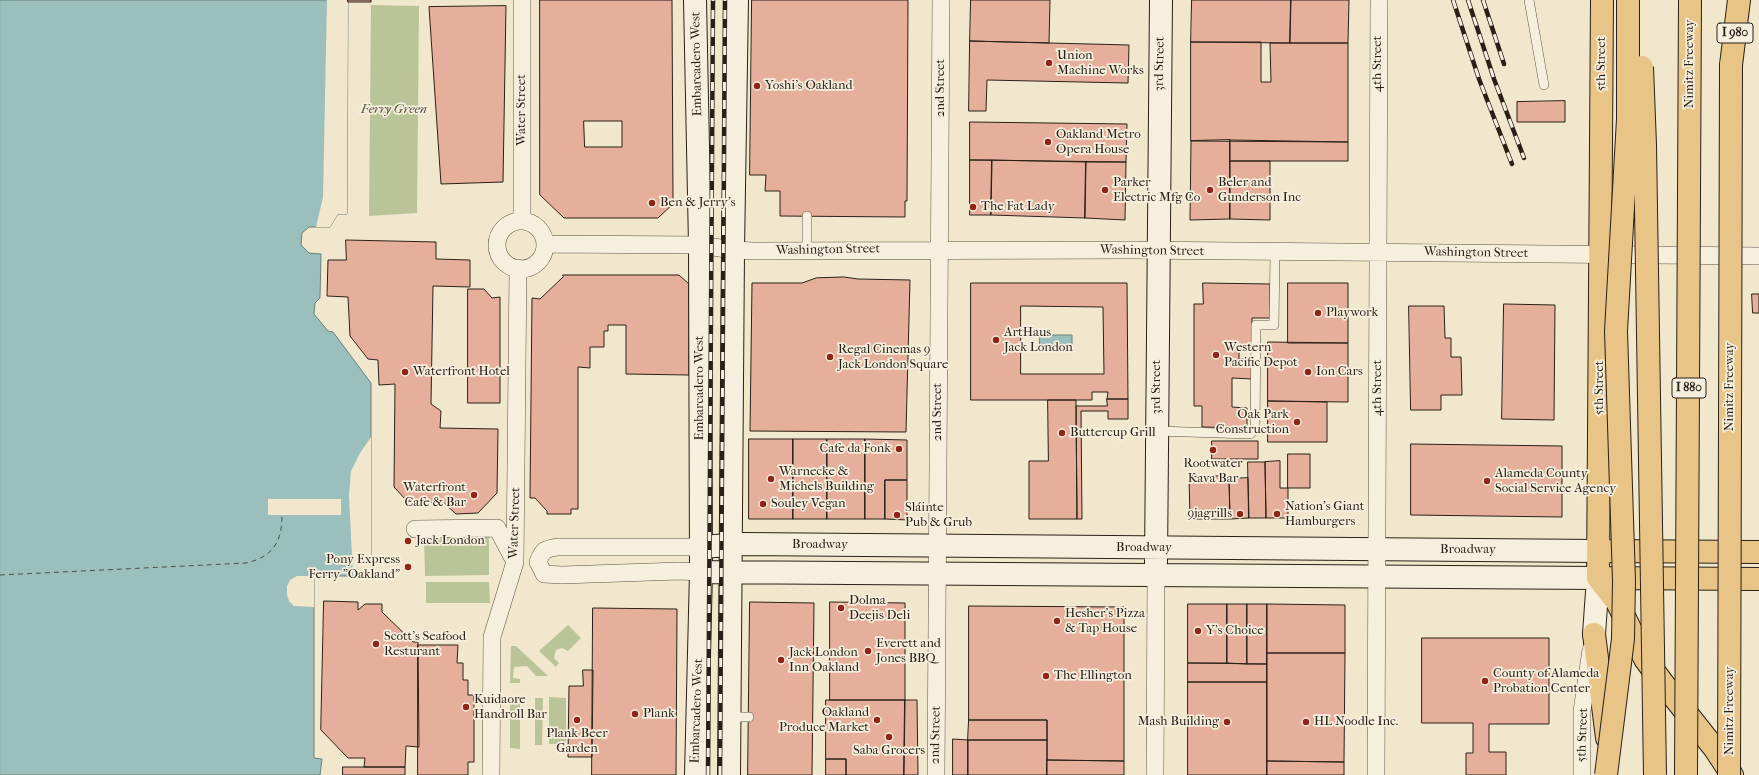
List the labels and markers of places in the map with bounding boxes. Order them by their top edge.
place label: Union Machine Works [1057,48,1144,79]
marker: Union Machine Works [1044,58,1054,68]
place label: Yoshi's Oakland [765,78,853,94]
marker: Yoshi's Oakland [752,81,762,91]
place label: Oakland Metro Opera House [1056,127,1141,158]
marker: Oakland Metro Opera House [1043,137,1053,147]
place label: Parker Electric Mfg Co [1113,175,1200,206]
place label: Beler and Gunderson Inc [1218,175,1301,206]
marker: Parker Electric Mfg Co [1100,185,1110,195]
marker: Beler and Gunderson Inc [1205,185,1215,195]
place label: Ben & Jerry's [660,195,735,211]
marker: Ben & Jerry's [647,198,657,208]
place label: The Fat Lady [981,199,1055,215]
marker: The Fat Lady [968,202,978,212]
place label: Playwork [1326,305,1378,321]
marker: Playwork [1313,308,1323,318]
place label: ArtHaus Jack London [1004,325,1073,356]
marker: ArtHaus Jack London [991,335,1001,345]
place label: Western Pacific Depot [1224,340,1298,371]
place label: Regal Cinemas 9 Jack London Square [838,342,948,373]
marker: Western Pacific Depot [1211,350,1221,360]
marker: Regal Cinemas 9 Jack London Square [825,352,835,362]
place label: Waterfront Hotel [413,364,510,380]
place label: Ion Cars [1316,364,1363,380]
marker: Waterfront Hotel [400,367,410,377]
marker: Ion Cars [1303,367,1313,377]
place label: Oak Park Construction [1216,407,1289,438]
marker: Oak Park Construction [1292,417,1302,427]
place label: Buttercup Grill [1070,425,1156,441]
marker: Buttercup Grill [1057,428,1067,438]
place label: Cafe da Fonk [819,441,891,457]
marker: Cafe da Fonk [894,444,904,454]
marker: Rootwater Kava Bar [1208,445,1218,455]
place label: Rootwater Kava Bar [1183,456,1243,487]
place label: Warnecke & Michels Building [779,464,874,495]
place label: Alameda County Social Service Agency [1495,466,1616,497]
marker: Warnecke & Michels Building [766,474,776,484]
marker: Alameda County Social Service Agency [1482,476,1492,486]
place label: Waterfront Cafe & Bar [403,480,466,511]
marker: Waterfront Cafe & Bar [469,490,479,500]
place label: Souley Vegan [771,496,846,512]
marker: Souley Vegan [758,499,768,509]
place label: Nation's Giant Hamburgers [1285,499,1364,530]
place label: Sláinte Pub & Grub [905,500,972,531]
place label: 9jagrills [1187,506,1232,522]
marker: 9jagrills [1235,509,1245,519]
marker: Nation's Giant Hamburgers [1272,509,1282,519]
marker: Sláinte Pub & Grub [892,510,902,520]
place label: Jack London [416,533,485,549]
marker: Jack London [403,536,413,546]
place label: Pony Express Ferry "Oakland" [309,552,400,583]
marker: Pony Express Ferry "Oakland" [403,562,413,572]
place label: Dolma Deejis Deli [849,593,910,624]
marker: Dolma Deejis Deli [836,603,846,613]
place label: Hesher's Pizza & Tap House [1065,606,1145,637]
marker: Hesher's Pizza & Tap House [1052,616,1062,626]
place label: Y's Choice [1206,623,1264,639]
marker: Y's Choice [1193,626,1203,636]
place label: Scott's Seafood Resturant [384,629,466,660]
place label: Everett and Jones BBQ [876,636,941,667]
marker: Scott's Seafood Resturant [371,639,381,649]
place label: Jack London Inn Oakland [789,645,859,676]
marker: Everett and Jones BBQ [863,646,873,656]
marker: Jack London Inn Oakland [776,655,786,665]
place label: County of Alameda Probation Center [1493,666,1599,697]
place label: The Ellington [1054,668,1132,684]
marker: The Ellington [1041,671,1051,681]
marker: County of Alameda Probation Center [1480,676,1490,686]
place label: Kuidaore Handroll Bar [474,692,547,723]
marker: Kuidaore Handroll Bar [461,702,471,712]
place label: Oakland Produce Market [779,705,869,736]
place label: Plank [643,706,675,722]
marker: Plank [630,709,640,719]
place label: Mash Building [1138,714,1219,730]
place label: HL Noodle Inc. [1314,714,1398,730]
marker: Plank Beer Garden [572,715,582,725]
marker: Oakland Produce Market [872,715,882,725]
marker: Mash Building [1222,717,1232,727]
marker: HL Noodle Inc. [1301,717,1311,727]
place label: Plank Beer Garden [546,726,608,757]
marker: Saba Grocers [884,732,894,742]
place label: Saba Grocers [853,743,925,759]

